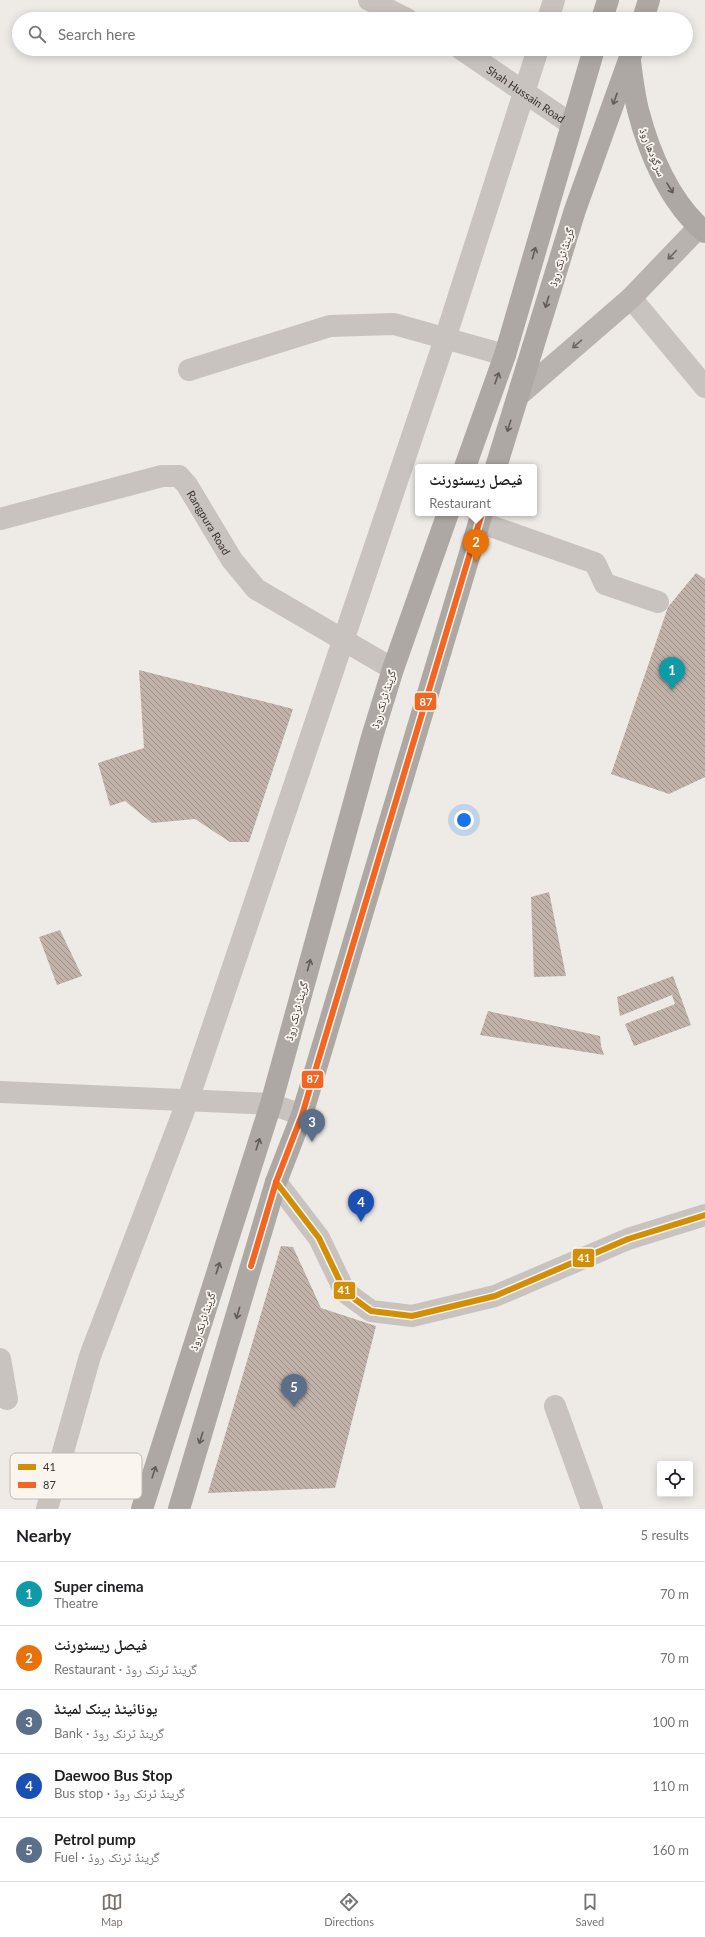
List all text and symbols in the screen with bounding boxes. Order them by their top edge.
search box [12,12,693,56]
icon: search [26,23,48,45]
text: Search here [58,25,135,43]
street label: Shah Hussain Road [485,62,568,125]
one-way arrow [611,93,619,105]
street label: سرگودھا روڈ [637,126,669,178]
one-way arrow [666,182,674,193]
street label: گرینڈ ٹرنک روڈ [546,226,576,288]
one-way arrow [531,247,538,260]
one-way arrow [667,250,677,260]
one-way arrow [543,296,551,308]
one-way arrow [572,340,583,349]
one-way arrow [493,372,501,384]
one-way arrow [505,419,512,432]
popup [415,464,537,516]
text: فیصل ریسٹورنٹ [429,470,523,488]
street label: Rangpura Road [185,487,234,557]
text: Restaurant [429,495,491,511]
pin: 2 [463,529,489,562]
pin: 1 [659,657,685,690]
street label: گرینڈ ٹرنک روڈ [368,668,398,730]
line badge: 87 [414,692,437,711]
text: 87 [420,695,432,708]
your location [454,810,474,830]
one-way arrow [306,959,313,972]
street label: گرینڈ ٹرنک روڈ [282,980,310,1042]
line badge: 87 [301,1070,324,1089]
text: 87 [307,1072,319,1085]
pin: 3 [299,1109,325,1142]
one-way arrow [255,1138,262,1151]
pin: 4 [348,1189,374,1222]
line badge: 41 [572,1248,595,1268]
text: 41 [578,1251,590,1264]
one-way arrow [215,1262,223,1274]
line badge: 41 [333,1281,356,1300]
text: 41 [338,1283,350,1296]
street label: گرینڈ ٹرنک روڈ [186,1290,218,1352]
one-way arrow [234,1307,241,1320]
pin: 5 [281,1374,307,1407]
one-way arrow [196,1432,204,1444]
legend [10,1453,142,1499]
text: 41 [43,1460,56,1473]
map controls [657,1461,693,1497]
button: locate [657,1461,693,1497]
one-way arrow [150,1466,158,1478]
text: 87 [43,1478,56,1491]
text: Nearby [16,1525,71,1546]
text: 5 results [641,1527,689,1543]
text: Super cinema [54,1577,144,1595]
text: 1 [25,1586,33,1602]
text: 70 m [660,1586,689,1602]
text: Theatre [54,1595,98,1611]
text: فیصل ریسٹورنٹ [54,1635,147,1653]
text: 2 [25,1650,33,1666]
text: 70 m [660,1650,689,1666]
text: Restaurant · گرینڈ ٹرنک روڈ [54,1661,197,1677]
text: یونائیٹڈ بینک لمیٹڈ [54,1699,157,1717]
text: 3 [25,1714,33,1730]
text: 100 m [652,1714,689,1730]
text: Bank · گرینڈ ٹرنک روڈ [54,1725,164,1741]
text: Daewoo Bus Stop [54,1766,173,1784]
text: 4 [25,1778,33,1794]
text: 110 m [652,1778,689,1794]
text: Bus stop · گرینڈ ٹرنک روڈ [54,1785,185,1801]
text: Petrol pump [54,1830,136,1848]
text: 5 [25,1842,33,1858]
text: 160 m [652,1842,689,1858]
text: Fuel · گرینڈ ٹرنک روڈ [54,1849,160,1865]
tab: Map [101,1891,123,1928]
tab: Directions [324,1891,374,1928]
tab: Saved [575,1891,604,1928]

